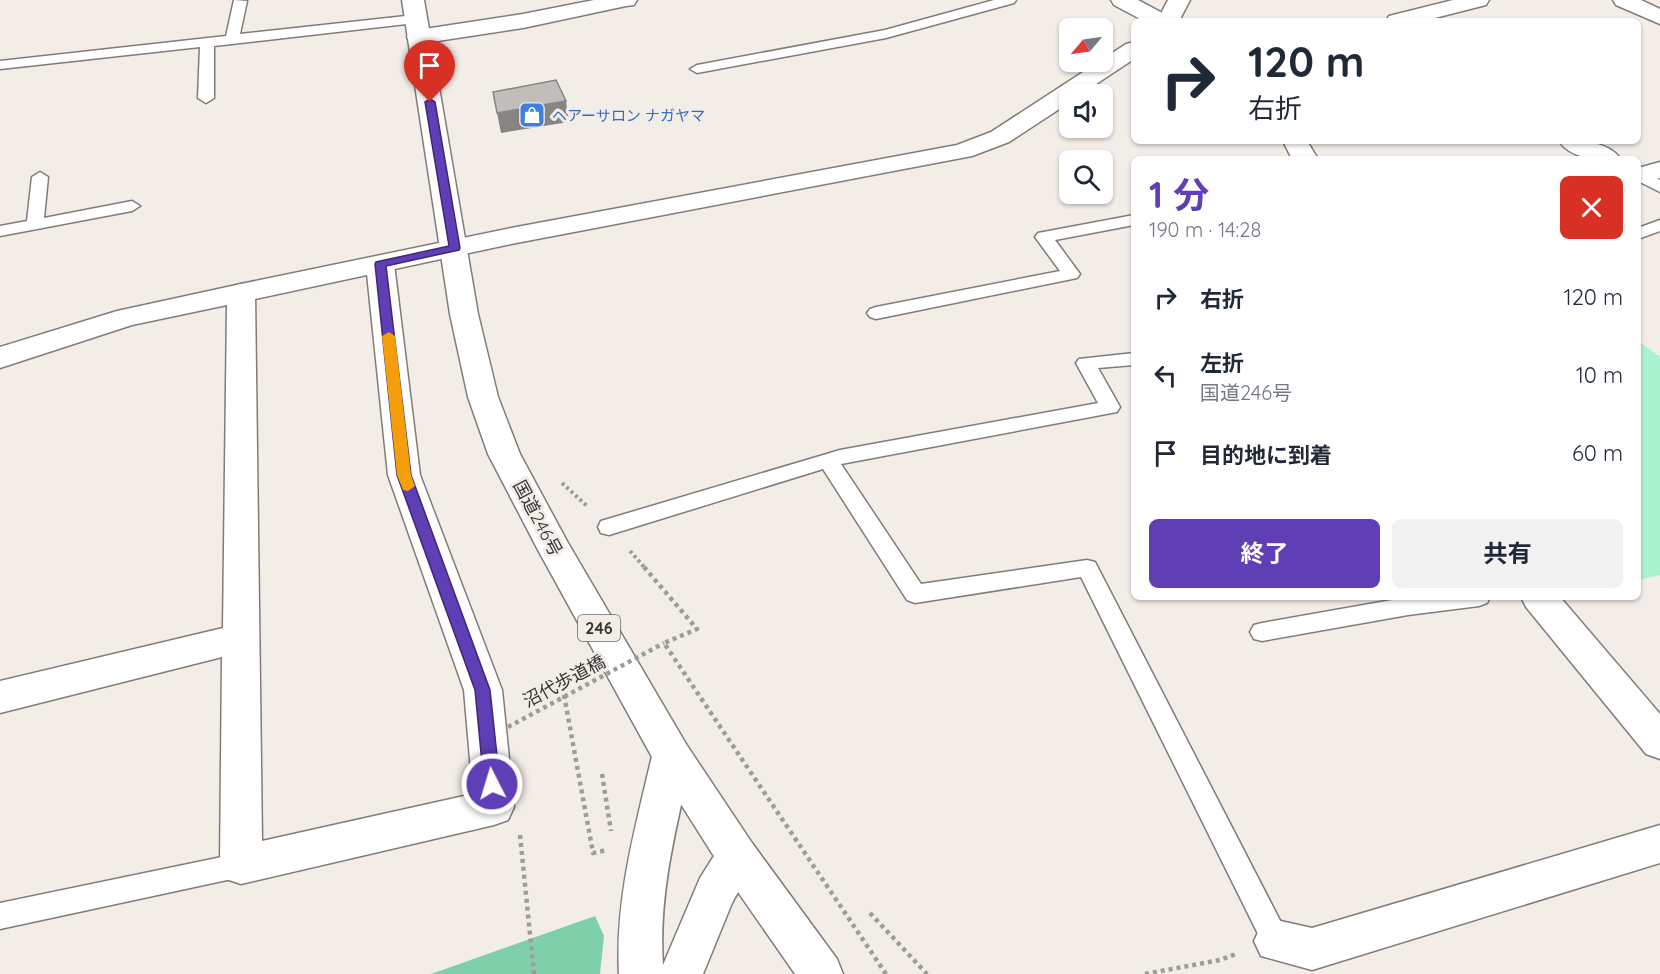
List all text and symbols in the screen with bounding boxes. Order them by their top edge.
north arrow [1059,18,1113,72]
map controls [1059,18,1113,204]
text: 120 m [1248,35,1365,88]
pin [404,40,455,102]
icon: right [1149,42,1227,120]
icon: arrive [413,49,446,82]
button: sound [1059,84,1113,138]
text: 右折 [1248,91,1302,125]
shop icon: ヘアーサロン ナガヤマ [517,100,547,130]
place label: ヘアーサロン ナガヤマ [552,106,705,125]
button: search [1059,150,1113,204]
text: 1 分 [1149,172,1209,217]
button: close [1560,176,1623,239]
text: 190 m · 14:28 [1149,217,1261,242]
icon: right [1149,281,1182,314]
text: 120 m [1564,283,1623,311]
text: 右折 [1200,285,1244,313]
text: 左折 [1200,349,1244,377]
icon: left [1149,359,1182,392]
text: 10 m [1576,361,1623,389]
text: 国道246号 [1200,380,1292,405]
icon: arrive [1149,437,1182,470]
text: 60 m [1572,439,1623,467]
text: 目的地に到着 [1200,441,1332,469]
street label: 国道246号 [508,476,568,560]
button: 終了 [1149,519,1380,588]
button: 共有 [1392,519,1623,588]
road number: 246 [578,615,620,641]
street label: 沼代歩道橋 [519,650,609,712]
position arrow [460,752,524,816]

